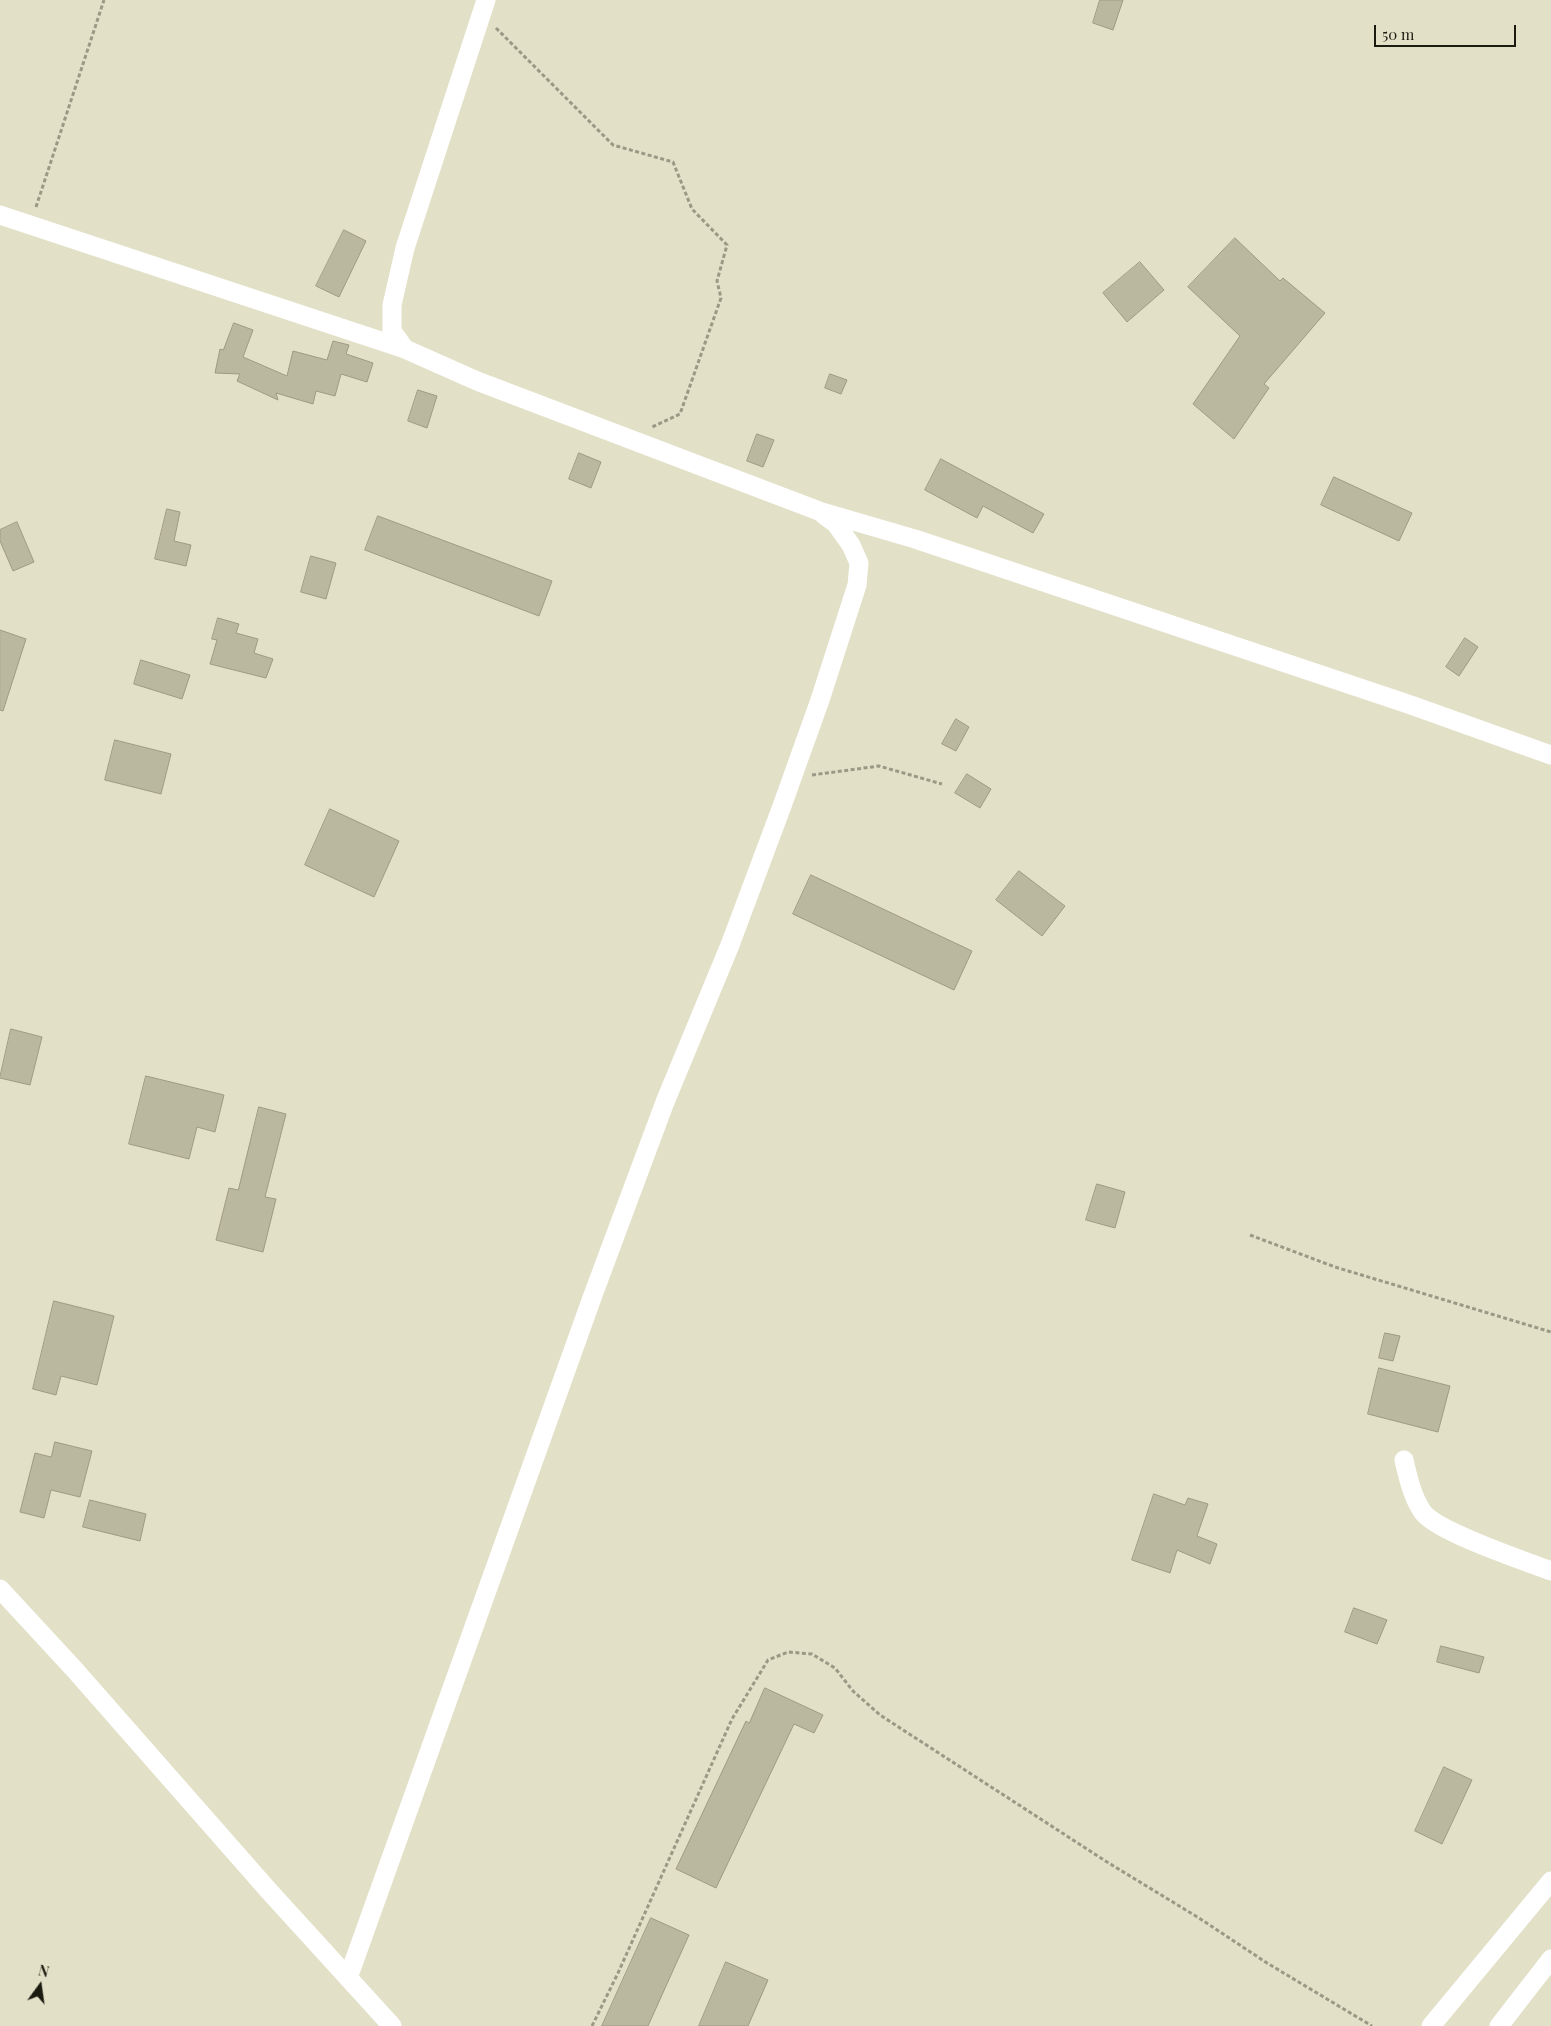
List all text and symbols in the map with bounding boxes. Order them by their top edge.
scale bar [1376,15,1518,47]
text: 50 m [1382,24,1414,44]
north arrow [15,1961,65,2011]
text: N [37,1961,51,1981]

